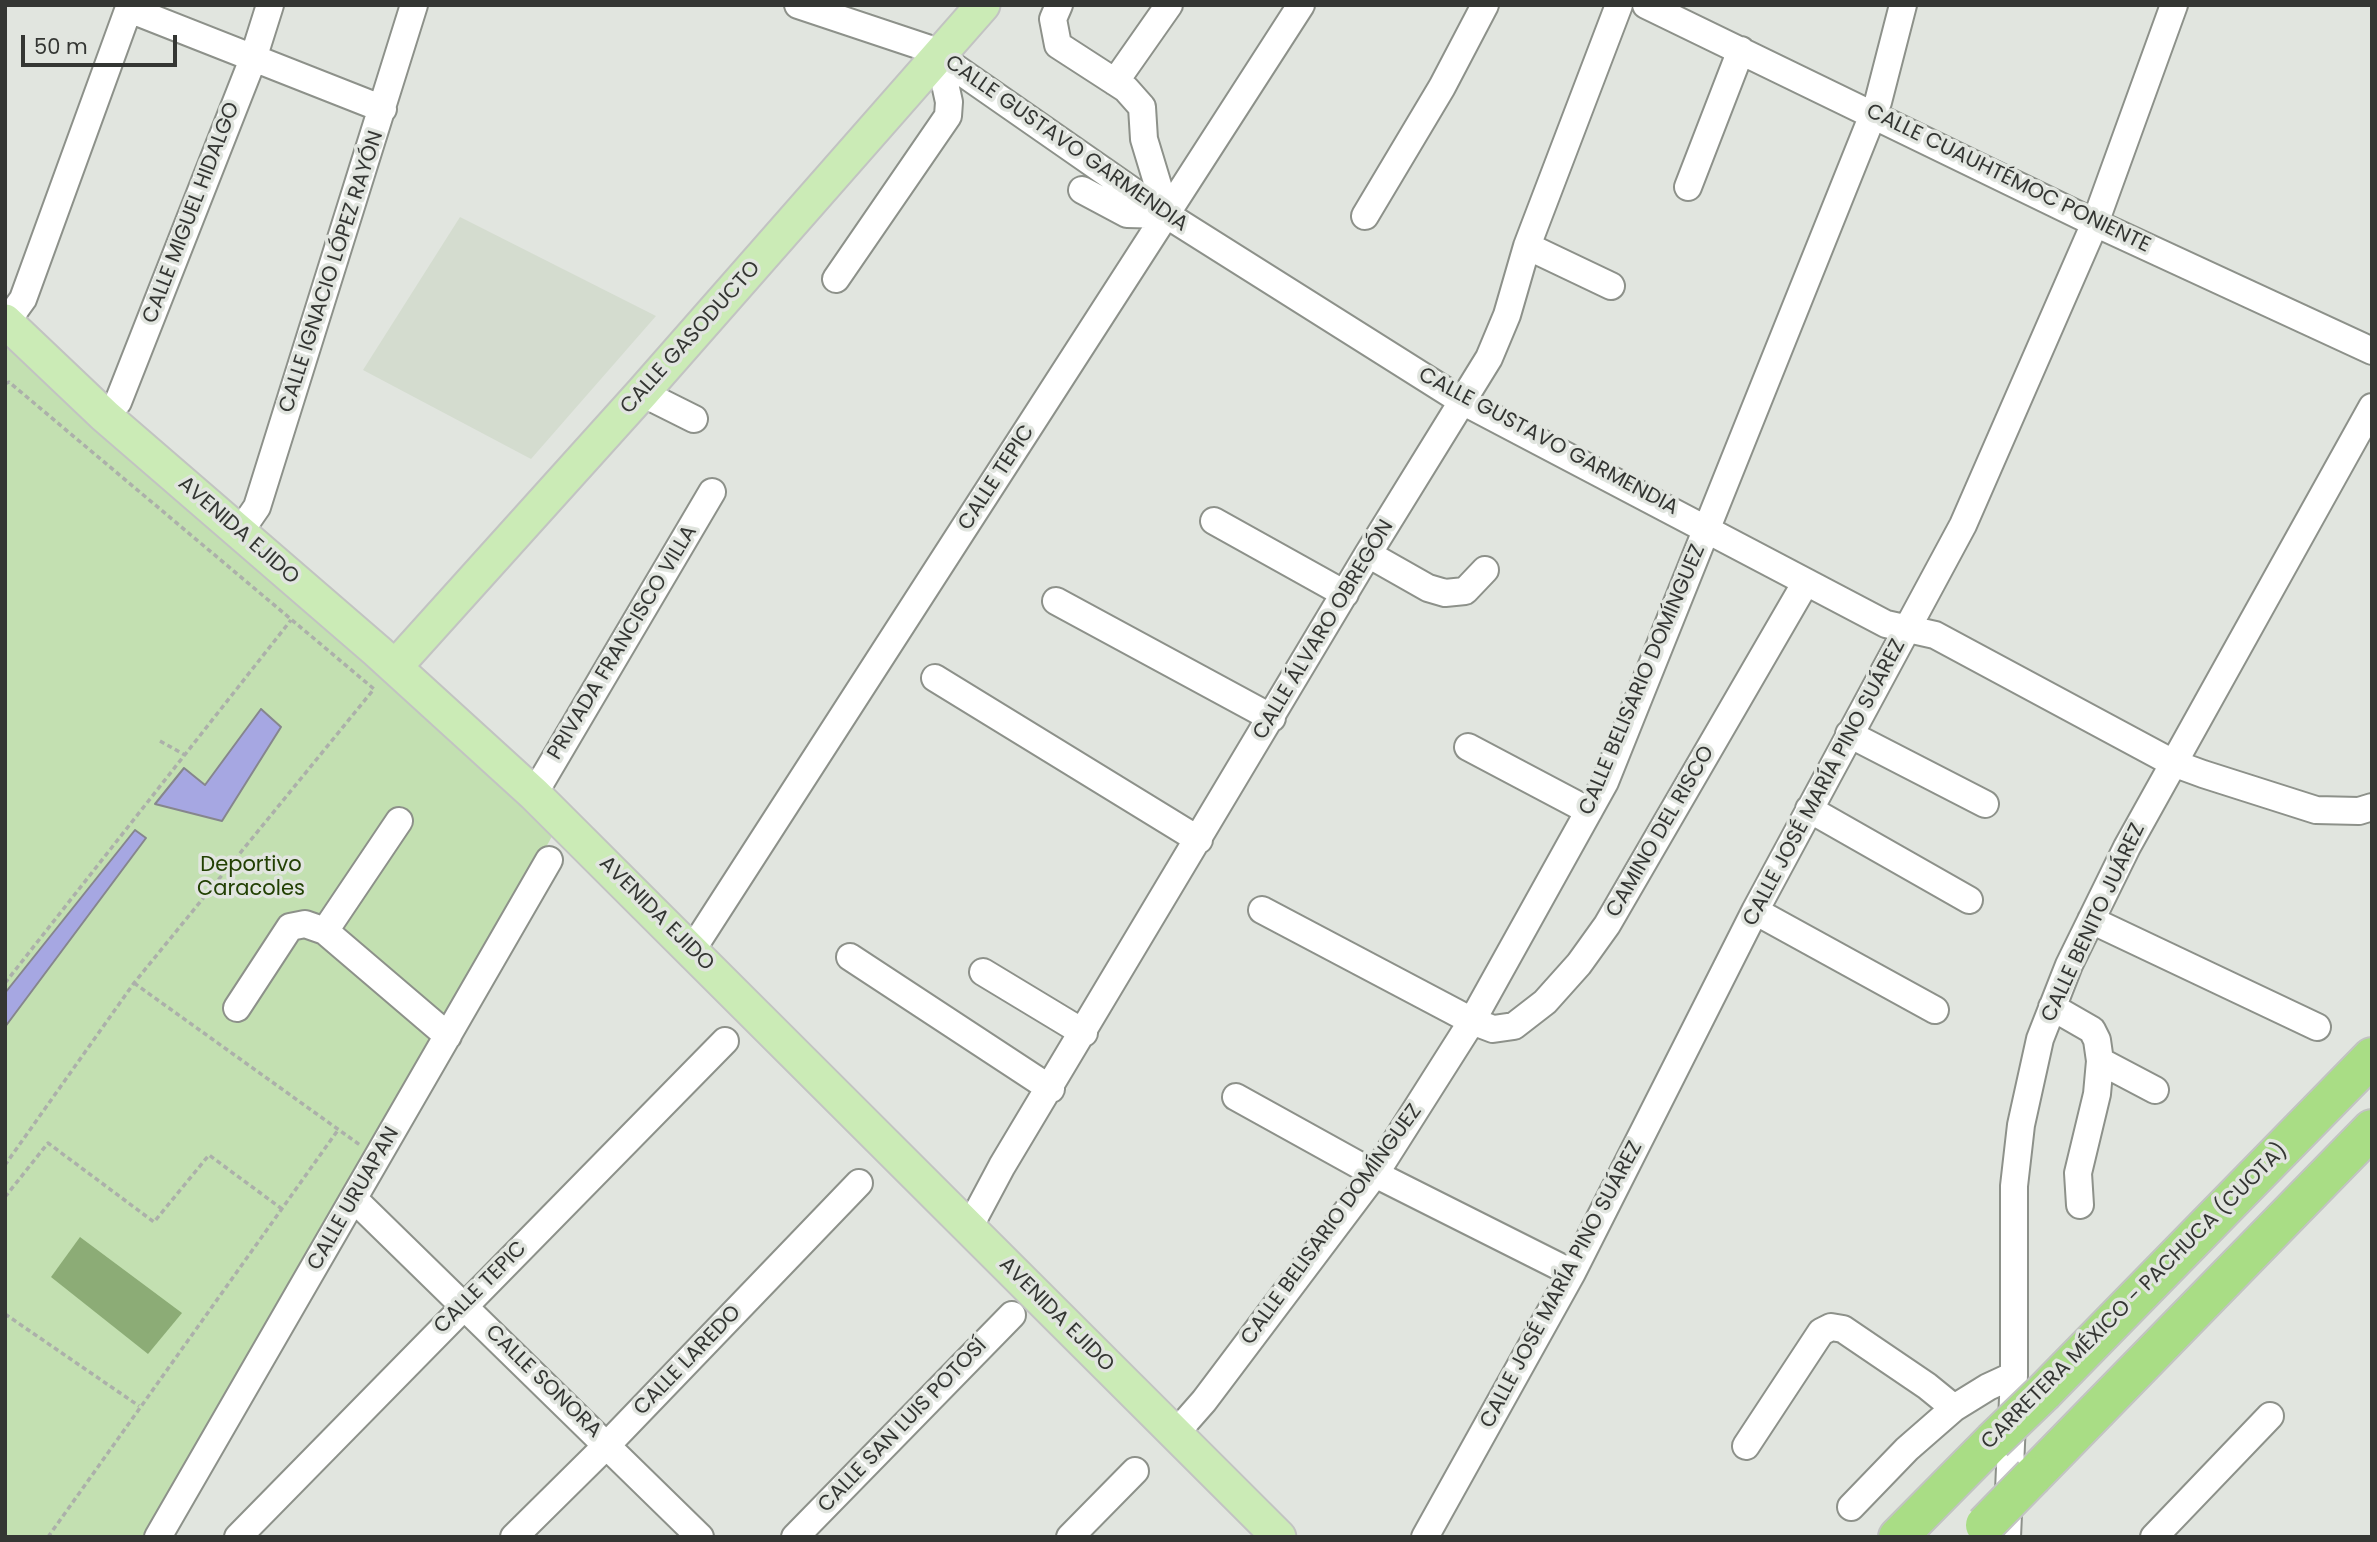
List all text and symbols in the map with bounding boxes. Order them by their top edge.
scale bar [24,21,180,65]
text: 50 m [34,32,88,61]
street label: CALLE GUSTAVO GARMENDIA [940,50,1192,238]
street label: CALLE MIGUEL HIDALGO [138,99,246,327]
street label: CALLE CUAUHTÉMOC PONIENTE [1862,99,2154,259]
street label: CALLE IGNACIO LÓPEZ RAYÓN [274,128,390,416]
street label: CALLE GASODUCTO [616,256,766,420]
street label: CALLE GUSTAVO GARMENDIA [1414,363,1682,521]
street label: CALLE TEPIC [954,421,1040,535]
street label: AVENIDA EJIDO [172,472,304,590]
street label: CALLE ÁLVARO OBREGÓN [1248,516,1400,744]
street label: PRIVADA FRANCISCO VILLA [543,521,703,765]
street label: CALLE BELISARIO DOMÍNGUEZ [1574,541,1712,819]
street label: CALLE JOSÉ MARÍA PINO SUÁREZ [1739,635,1911,931]
street label: CAMINO DEL RISCO [1602,742,1720,922]
street label: CALLE BENITO JUÁREZ [2037,820,2151,1026]
street label: AVENIDA EJIDO [593,851,719,977]
park label: Deportivo Caracoles [197,853,305,903]
street label: CALLE BELISARIO DOMÍNGUEZ [1236,1100,1428,1350]
street label: CALLE URUAPAN [303,1123,405,1275]
street label: CALLE JOSÉ MARÍA PINO SUÁREZ [1476,1137,1648,1433]
street label: CARRETERA MÉXICO - PACHUCA (CUOTA) [1977,1139,2293,1455]
street label: CALLE TEPIC [429,1236,533,1340]
street label: AVENIDA EJIDO [993,1252,1119,1378]
street label: CALLE LAREDO [629,1301,747,1421]
street label: CALLE SONORA [480,1320,606,1444]
street label: CALLE SAN LUIS POTOSÍ [813,1334,993,1518]

